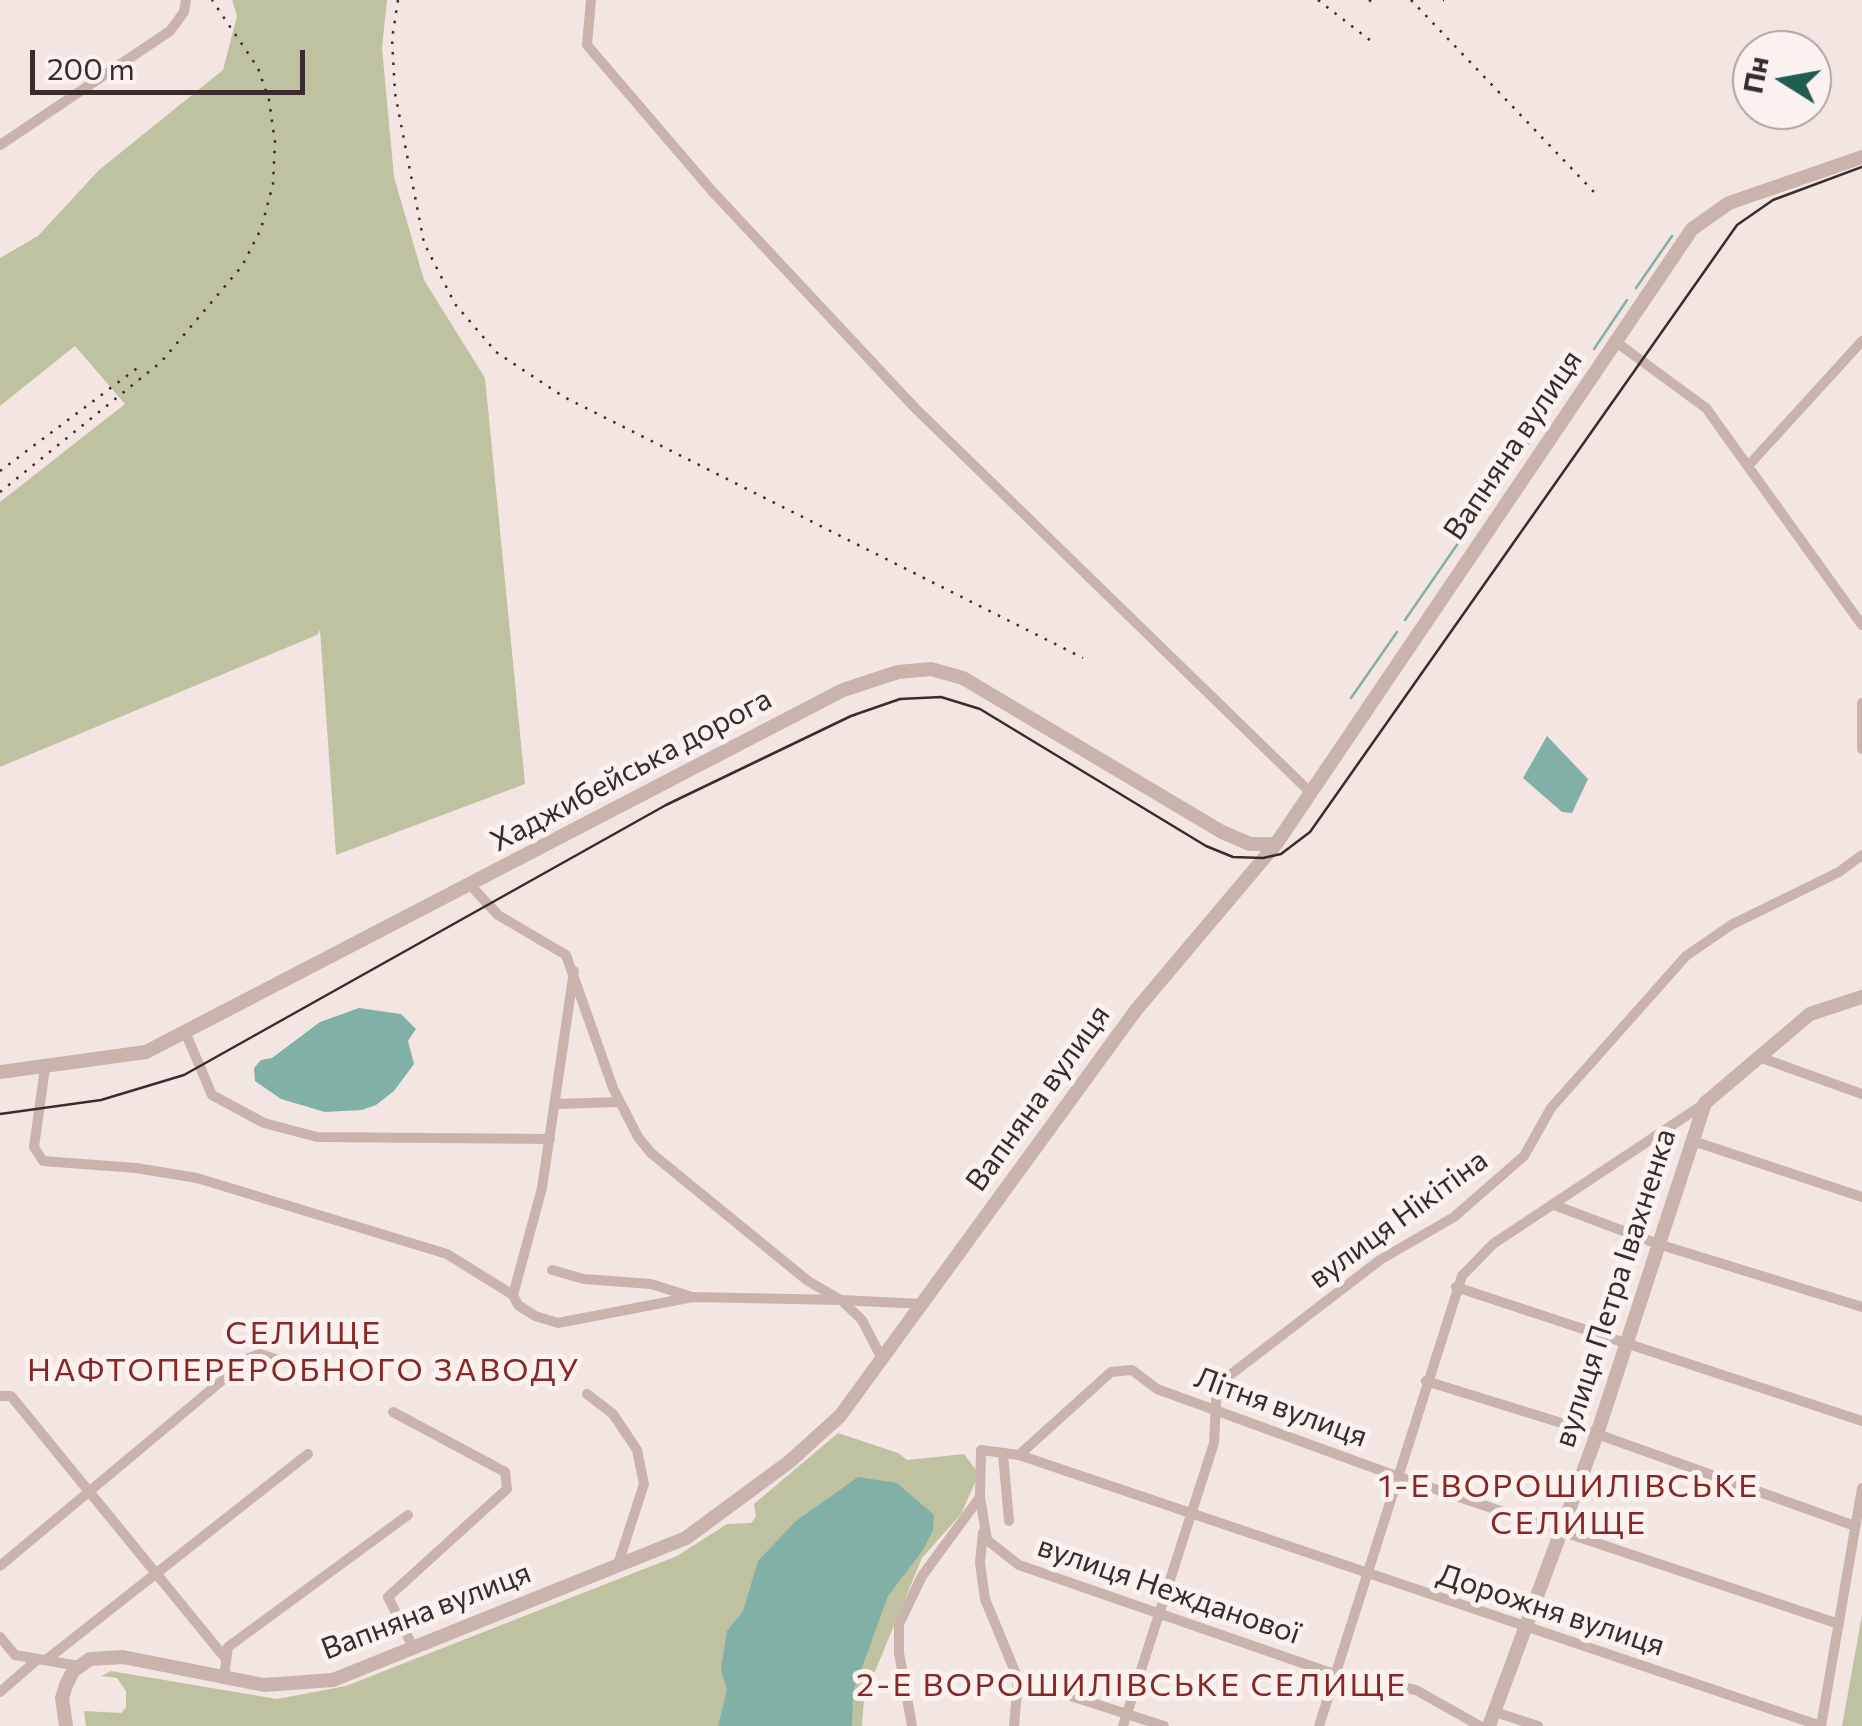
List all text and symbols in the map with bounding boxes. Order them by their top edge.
scale bar [35,30,310,92]
north arrow [1732,30,1832,130]
text: 200 m [47,49,135,86]
text: Пн [1734,53,1775,96]
street label: Вапняна вулиця [1436,343,1590,547]
street label: Хаджибейська дорога [484,681,778,859]
street label: Вапняна вулиця [958,998,1118,1198]
street label: вулиця Петра Івахненка [1547,1124,1683,1452]
street label: вулиця Нікітіна [1302,1142,1494,1296]
district label: СЕЛИЩЕ НАФТОПЕРЕРОБНОГО ЗАВОДУ [27,1314,581,1389]
street label: Літня вулиця [1190,1359,1372,1455]
district label: 1-Е ВОРОШИЛІВСЬКЕ СЕЛИЩЕ [1378,1467,1760,1542]
street label: вулиця Нежданової [1033,1528,1305,1652]
street label: Вапняна вулиця [316,1555,536,1667]
street label: Дорожня вулиця [1433,1556,1669,1664]
district label: 2-Е ВОРОШИЛІВСЬКЕ СЕЛИЩЕ [856,1666,1408,1704]

